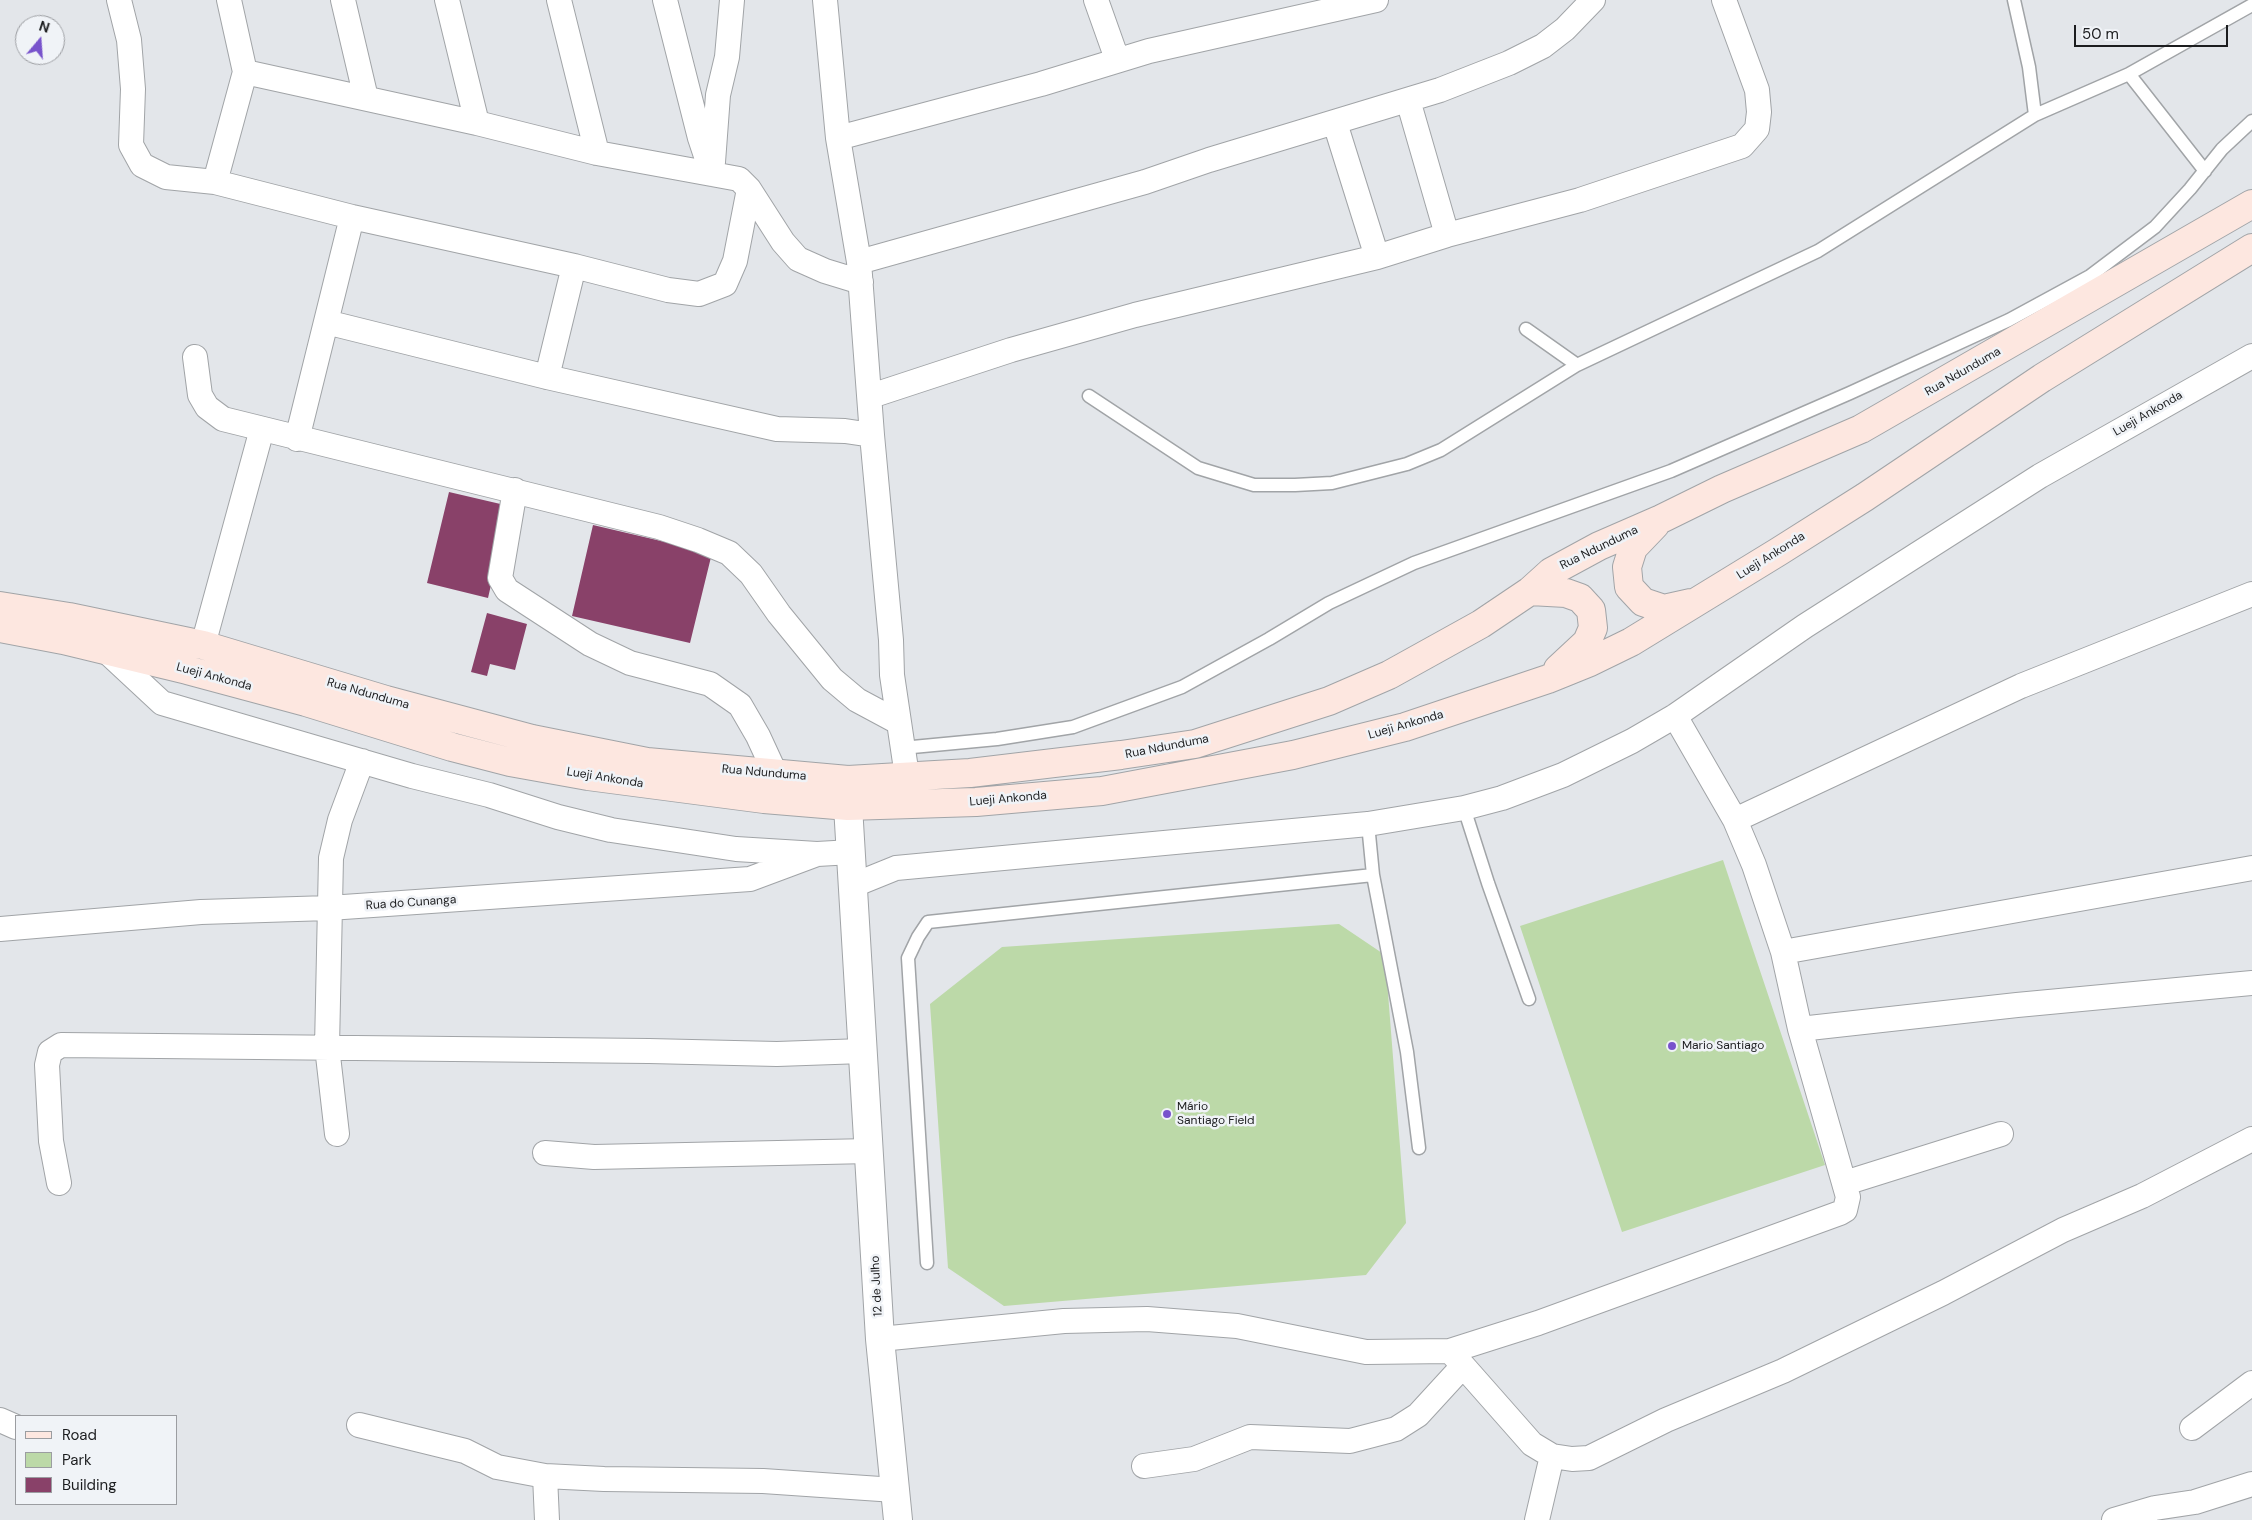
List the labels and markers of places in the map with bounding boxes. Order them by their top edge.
place label: Mario Santiago [1682,1039,1764,1053]
marker: Mario Santiago [1666,1040,1678,1052]
place label: Mário Santiago Field [1177,1100,1255,1128]
marker: Mário Santiago Field [1161,1108,1173,1120]

